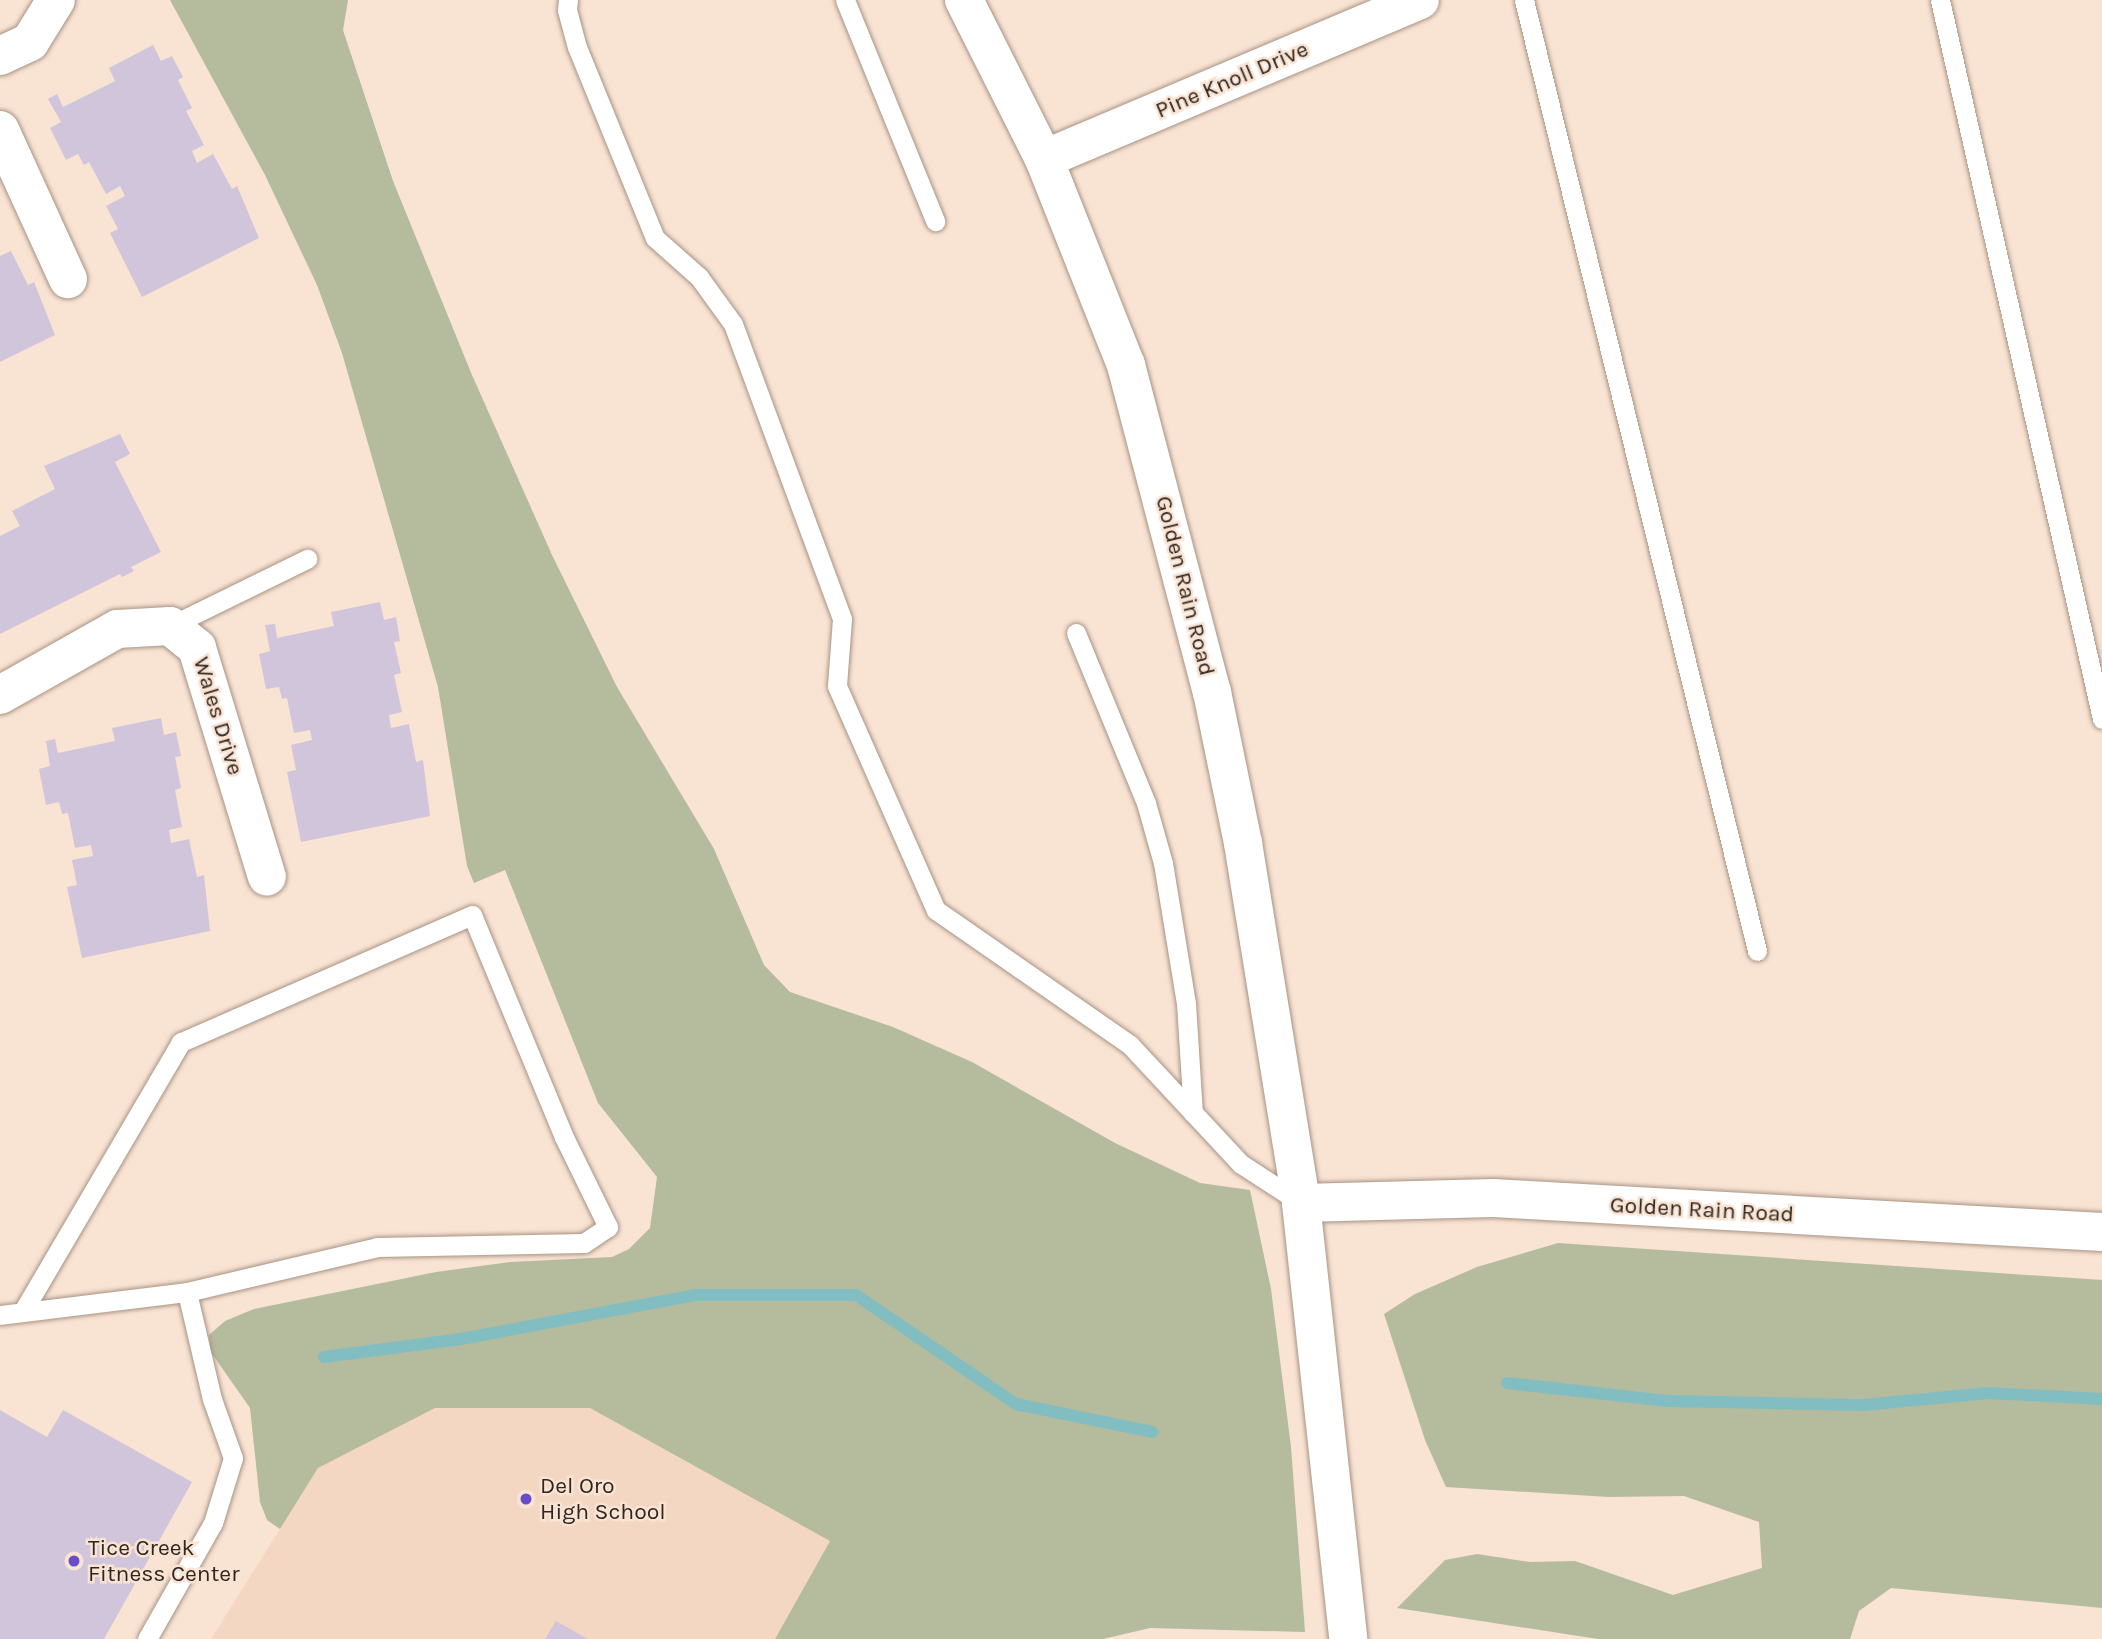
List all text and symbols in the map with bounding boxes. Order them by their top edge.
street label: Pine Knoll Drive [1151,35,1313,125]
street label: Golden Rain Road [1149,493,1221,679]
street label: Wales Drive [187,654,249,778]
street label: Golden Rain Road [1609,1191,1795,1229]
place label: Del Oro High School [540,1472,666,1526]
marker: Del Oro High School [518,1491,534,1507]
place label: Tice Creek Fitness Center [88,1534,239,1588]
marker: Tice Creek Fitness Center [66,1553,82,1569]

